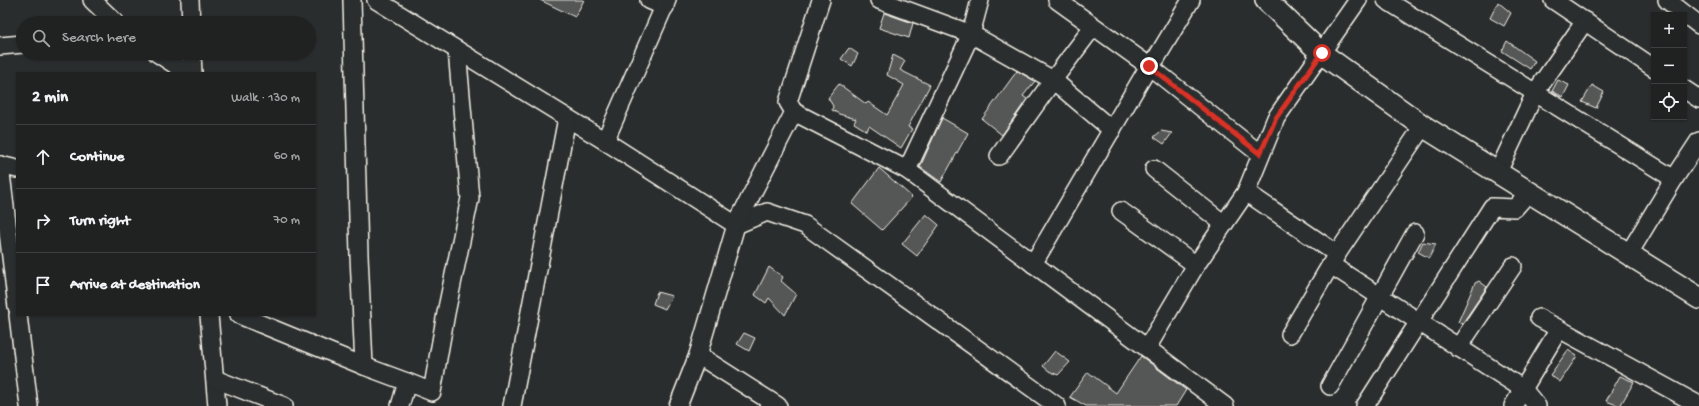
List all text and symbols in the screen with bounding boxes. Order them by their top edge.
map controls [1651,12,1687,120]
button: + [1651,12,1687,48]
search box [16,16,316,60]
icon: search [30,27,52,49]
text: Search here [62,29,136,47]
route start [1313,44,1331,62]
button: − [1651,48,1687,84]
route end [1140,57,1158,75]
button: locate [1651,84,1687,120]
text: 2 min [32,88,68,108]
text: Walk · 130 m [231,91,300,106]
icon: ahead [32,146,54,168]
text: Continue [70,148,124,166]
text: 60 m [274,149,300,164]
icon: right [32,210,54,232]
text: Turn right [70,212,130,230]
text: 70 m [274,213,300,228]
icon: arrive [32,274,54,296]
text: Arrive at destination [70,276,200,294]

